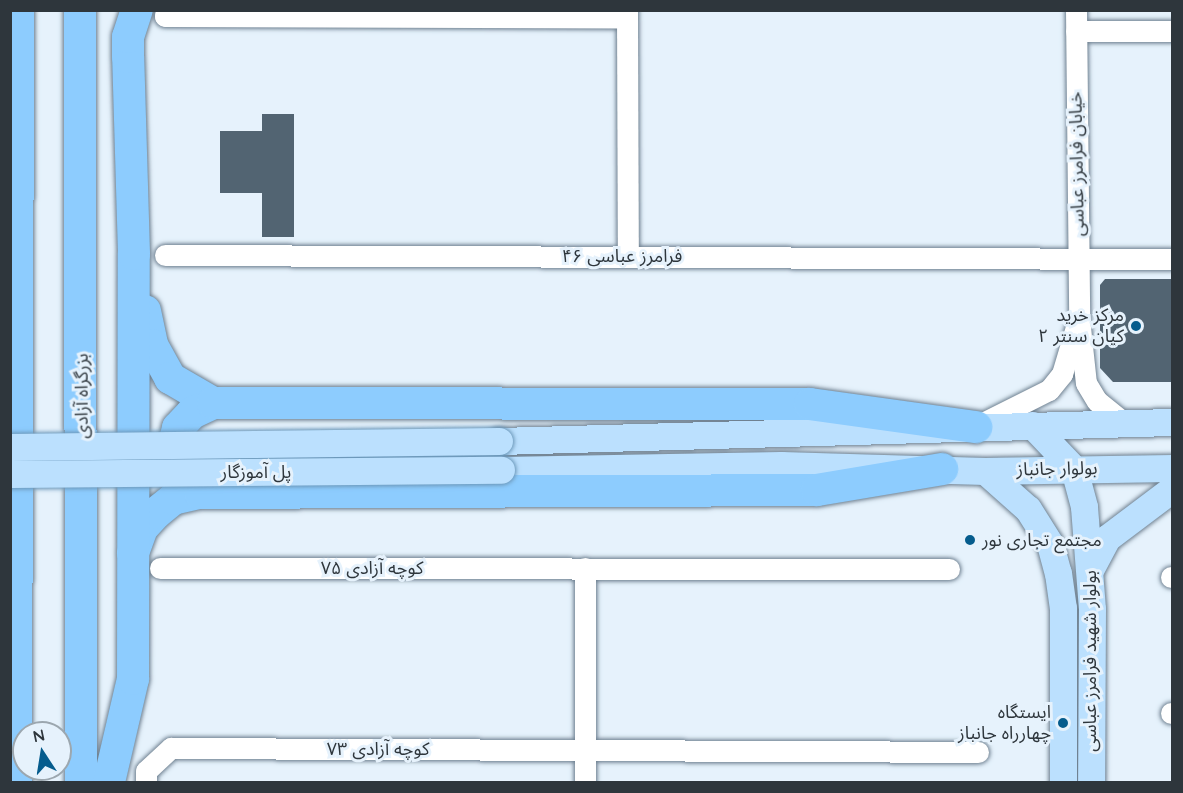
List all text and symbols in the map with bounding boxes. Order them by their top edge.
street label: خیابان فرامرز عباسی [1065,91,1089,237]
street label: فرامرز عباسی ۴۶ [562,245,682,267]
place label: مرکز خرید کیان سنتر ۲ [1038,305,1124,348]
marker: مرکز خرید کیان سنتر ۲ [1129,319,1143,333]
street label: بزرگراه آزادی [71,353,93,439]
street label: بولوار جانباز [1016,457,1098,481]
street label: پل آموزگار [221,461,291,483]
place label: مجتمع تجاری نور [982,529,1102,551]
marker: مجتمع تجاری نور [963,533,977,547]
street label: کوچه آزادی ۷۵ [321,557,423,579]
street label: بولوار شهید فرامرز عباسی [1079,570,1101,752]
place label: ایستگاه چهارراه جانباز [958,702,1051,744]
marker: ایستگاه چهارراه جانباز [1056,716,1070,730]
north arrow [12,721,72,781]
text: N [31,724,46,746]
street label: کوچه آزادی ۷۳ [327,738,429,760]

